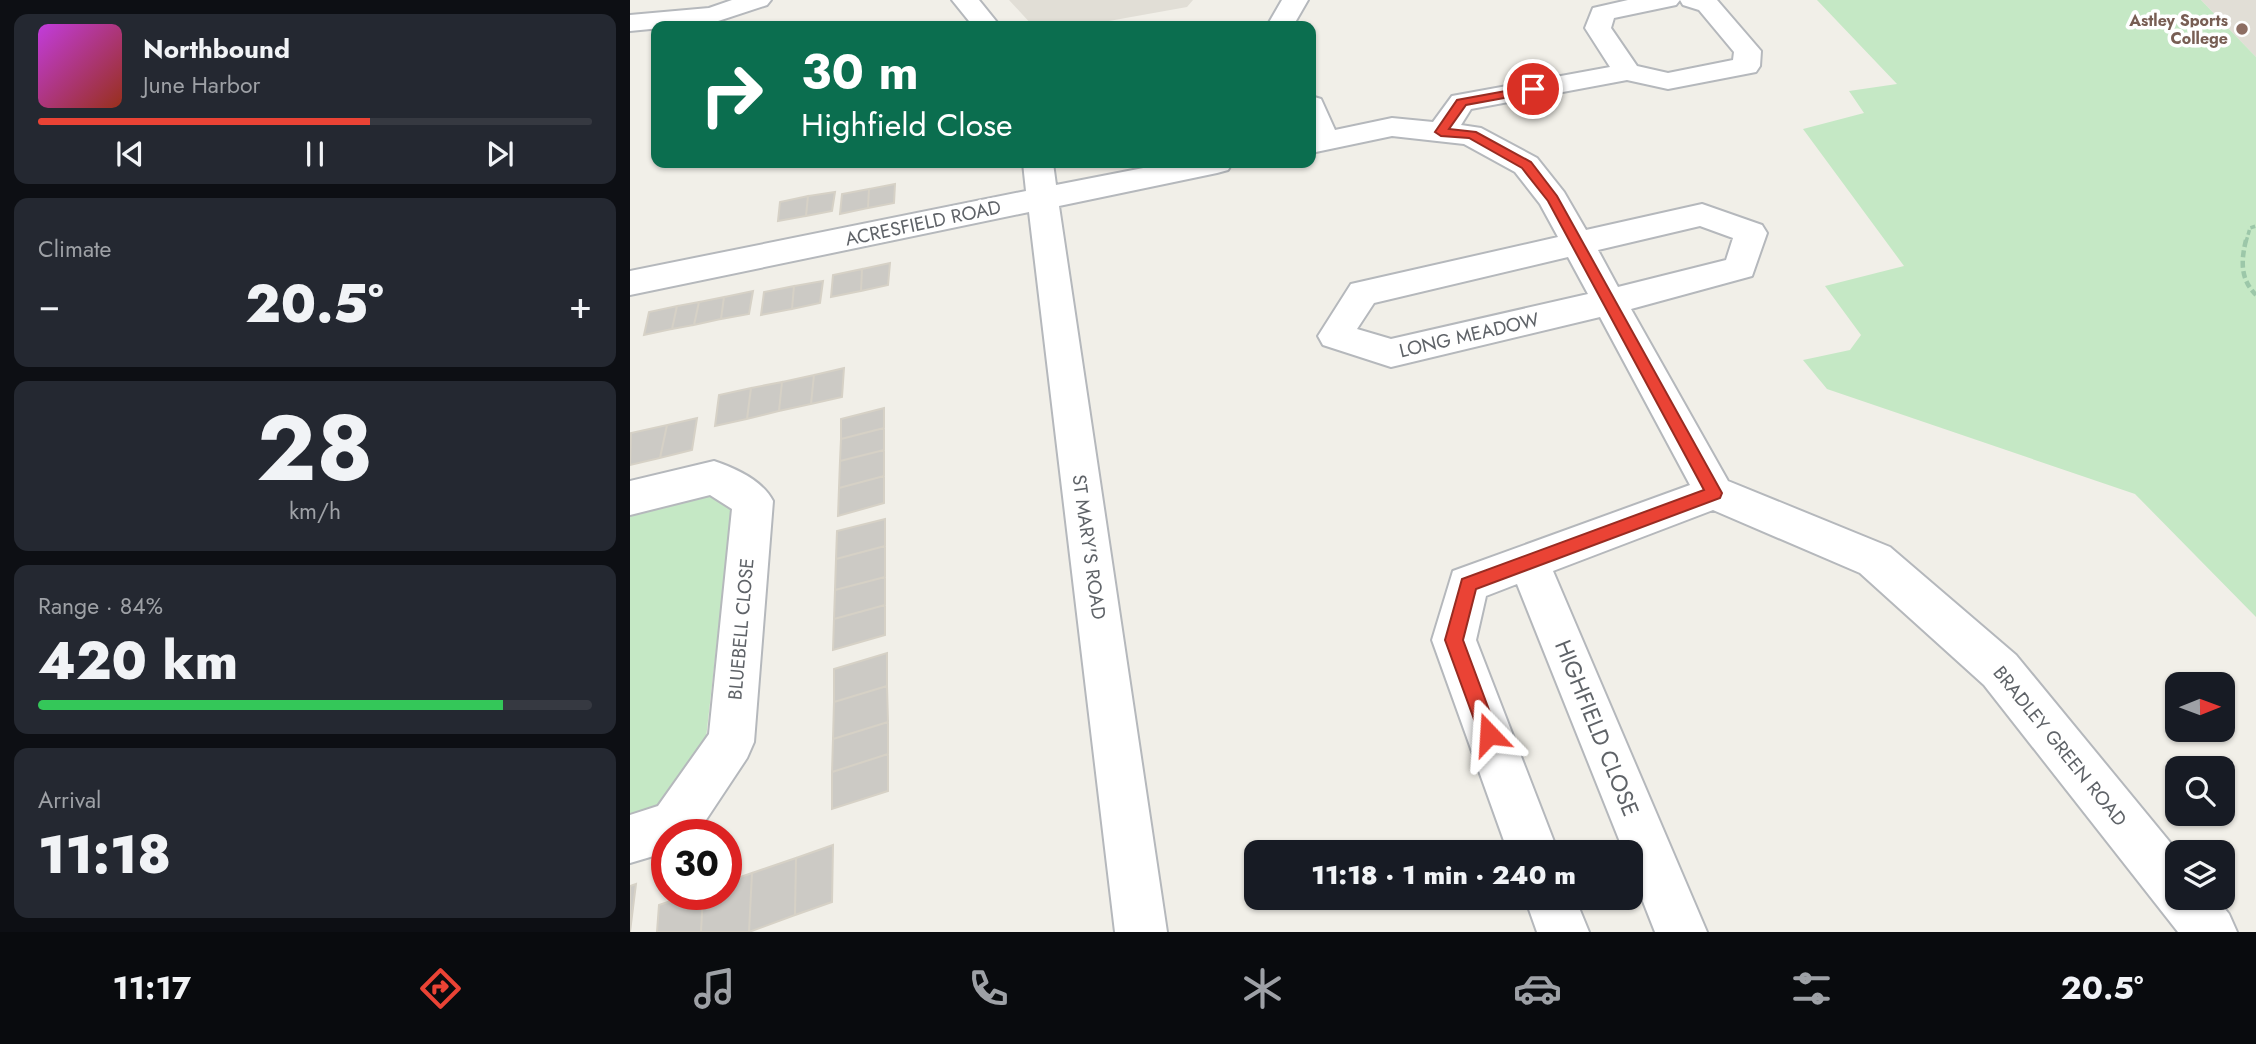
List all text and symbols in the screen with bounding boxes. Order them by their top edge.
place label: Astley Sports College [2128,9,2228,50]
marker: Astley Sports College [2234,21,2250,37]
text: Northbound [143,30,290,68]
text: 30 m [801,37,919,107]
icon: right [686,49,777,140]
pin [1503,59,1563,119]
text: June Harbor [143,68,260,102]
icon: arrive [1514,70,1552,108]
text: Highfield Close [801,102,1013,148]
icon: previous [111,135,149,173]
icon: pause [296,135,334,173]
icon: next [481,135,519,173]
street label: ACRESFIELD ROAD [843,193,1004,253]
text: Climate [38,232,111,266]
text: 20.5° [245,266,384,342]
text: − [38,277,60,332]
text: + [569,277,592,332]
street label: LONG MEADOW [1396,306,1542,364]
text: 28 [257,383,373,514]
street label: ST MARY'S ROAD [1065,473,1113,621]
text: km/h [289,494,341,528]
street label: BLUEBELL CLOSE [721,557,761,701]
text: Range · 84% [38,589,163,623]
text: 420 km [38,623,238,699]
street label: HIGHFIELD CLOSE [1546,635,1648,821]
street label: BRADLEY GREEN ROAD [1987,660,2133,832]
north arrow [2165,672,2235,742]
map controls [2165,672,2235,910]
position arrow [1452,697,1526,771]
button: search [2165,756,2235,826]
text: Arrival [38,783,101,817]
text: 11:18 [38,817,171,893]
speed limit sign: 30 [651,819,742,910]
button: layers [2165,840,2235,910]
text: 11:18 · 1 min · 240 m [1311,856,1576,894]
icon: directions [416,964,465,1013]
icon: music [690,964,739,1013]
icon: phone [964,964,1013,1013]
icon: climate [1238,964,1287,1013]
icon: car [1513,964,1562,1013]
icon: filters [1787,964,1836,1013]
text: 11:17 [113,965,191,1011]
text: 20.5° [2061,965,2143,1011]

